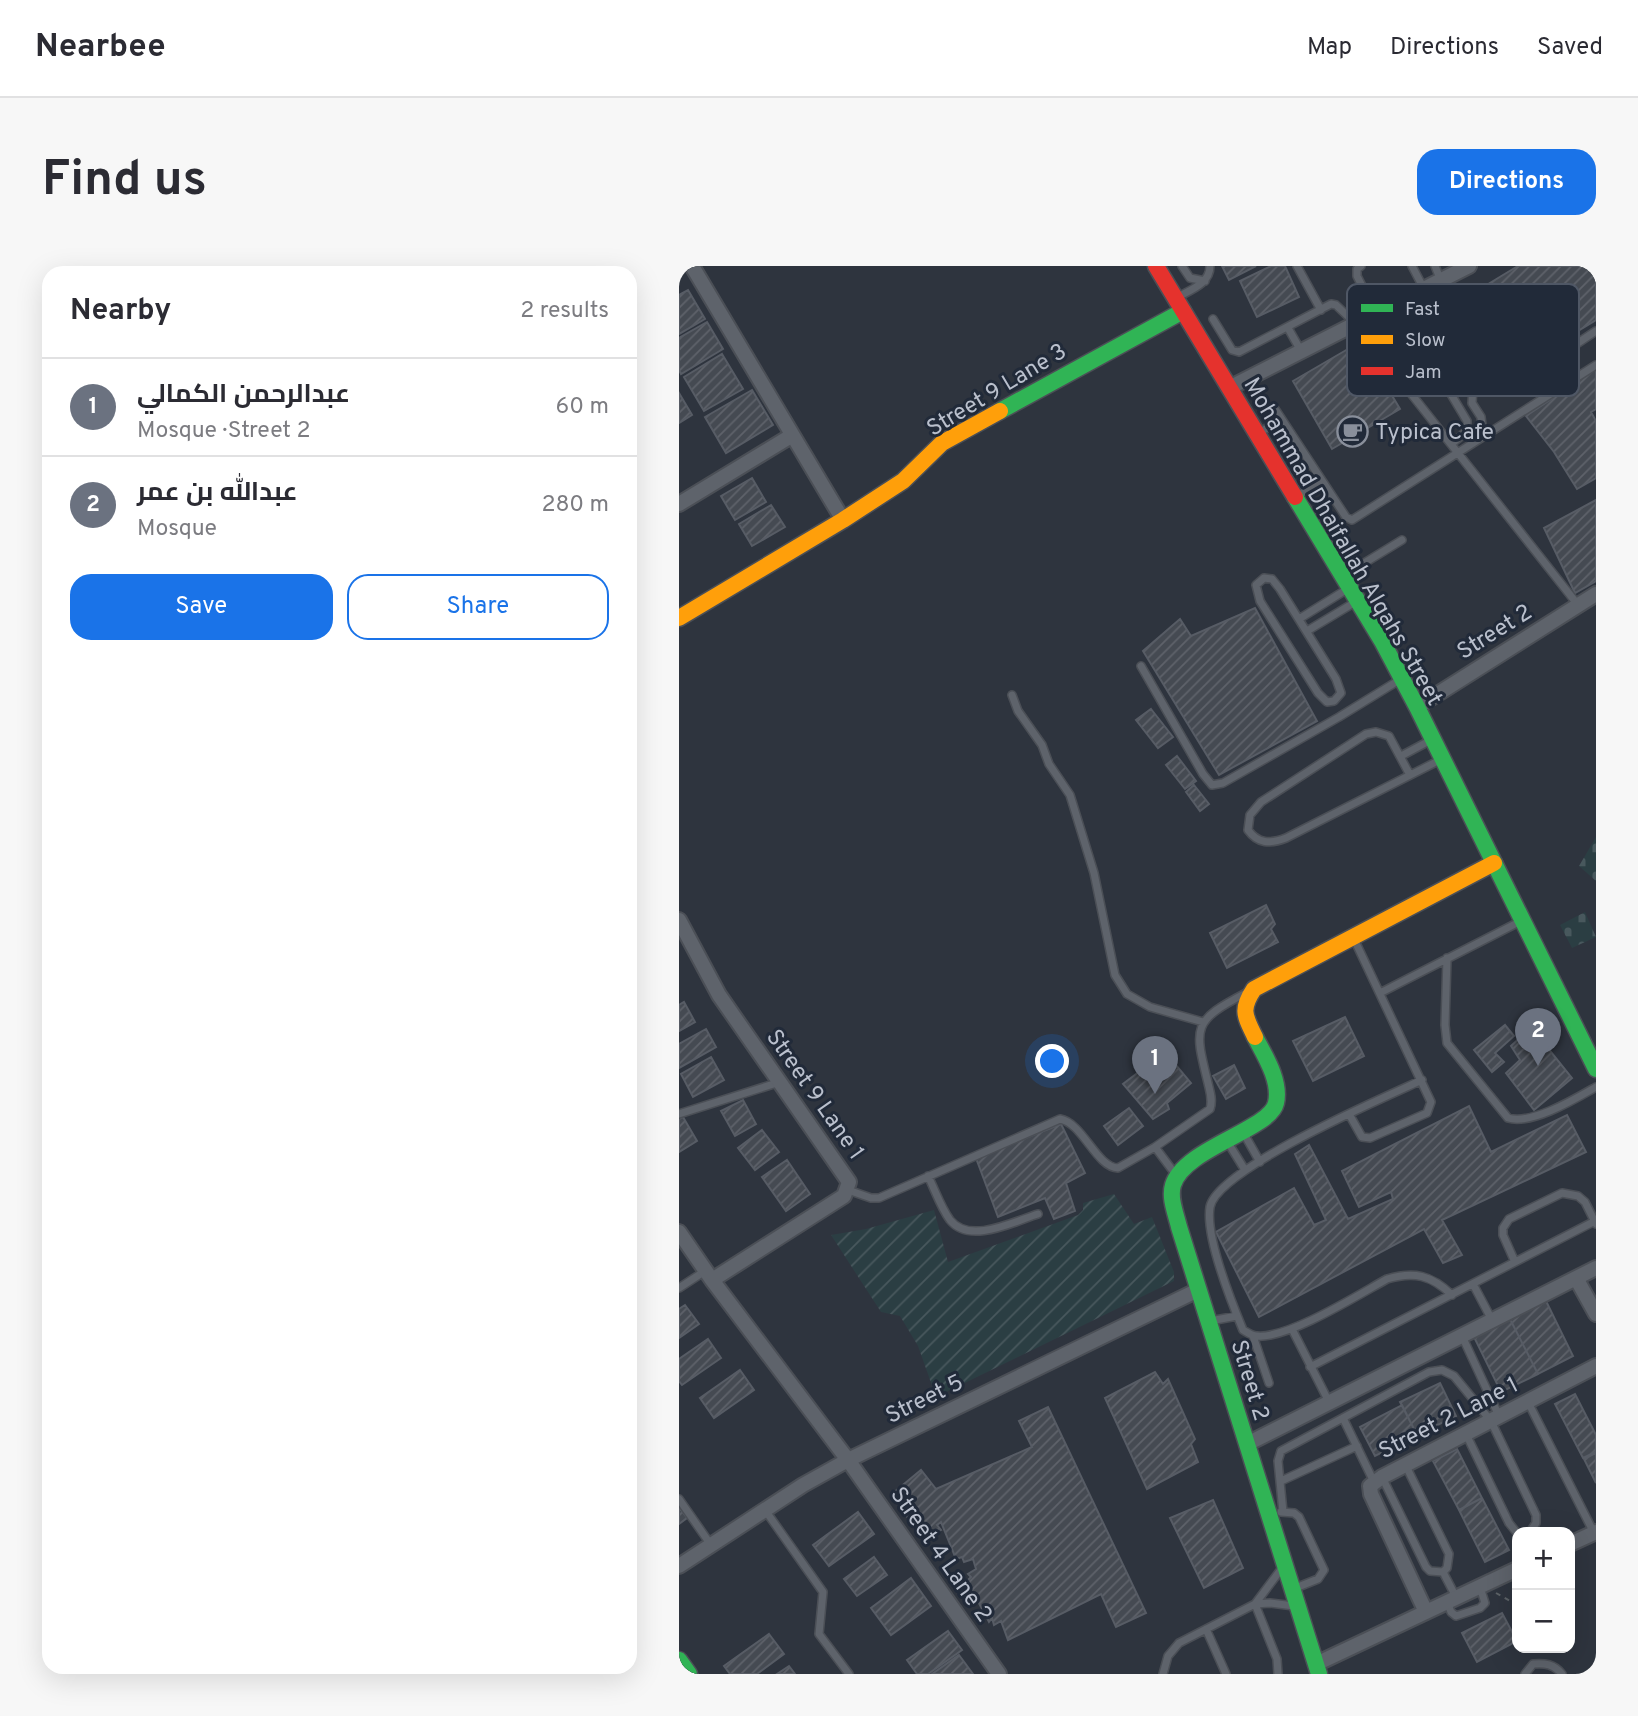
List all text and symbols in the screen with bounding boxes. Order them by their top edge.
text: Nearbee [35,27,166,69]
text: Map [1307,33,1352,63]
text: Directions [1390,33,1499,63]
text: Saved [1537,33,1603,63]
button: Directions [1417,149,1596,215]
text: Find us [42,151,207,213]
legend [1347,284,1579,396]
text: Nearby [70,293,171,330]
text: 2 results [520,297,609,326]
text: Fast [1405,298,1440,322]
text: Slow [1405,329,1445,353]
street label: Street 9 Lane 3 [922,338,1072,444]
text: Jam [1405,361,1442,385]
street label: Mohammad Dhaifallah Alqahs Street [1236,373,1448,712]
text: عبدالرحمن الكمالي [137,379,350,412]
text: 1 [88,393,98,422]
text: 60 m [556,393,609,422]
cafe icon: Typica Cafe [1335,414,1369,448]
text: Mosque · Street 2 [137,417,310,446]
place label: Typica Cafe [1375,419,1494,448]
text: عبدالله بن عمر [137,477,298,510]
text: 2 [86,491,100,520]
text: 280 m [541,491,609,520]
text: Mosque [137,515,217,544]
button: Save [70,574,333,640]
button: Share [347,574,609,640]
street label: Street 2 [1453,599,1538,667]
pin: 2 [1515,1008,1561,1066]
street label: Street 9 Lane 1 [758,1025,870,1166]
pin: 1 [1132,1036,1178,1094]
your location [1035,1044,1069,1078]
street label: Street 2 [1223,1337,1275,1425]
street label: Street 5 [881,1369,969,1431]
street label: Street 2 Lane 1 [1374,1372,1524,1467]
street label: Street 4 Lane 2 [883,1482,997,1629]
map controls [1512,1527,1575,1653]
button: + [1512,1527,1575,1590]
button: − [1512,1590,1575,1653]

